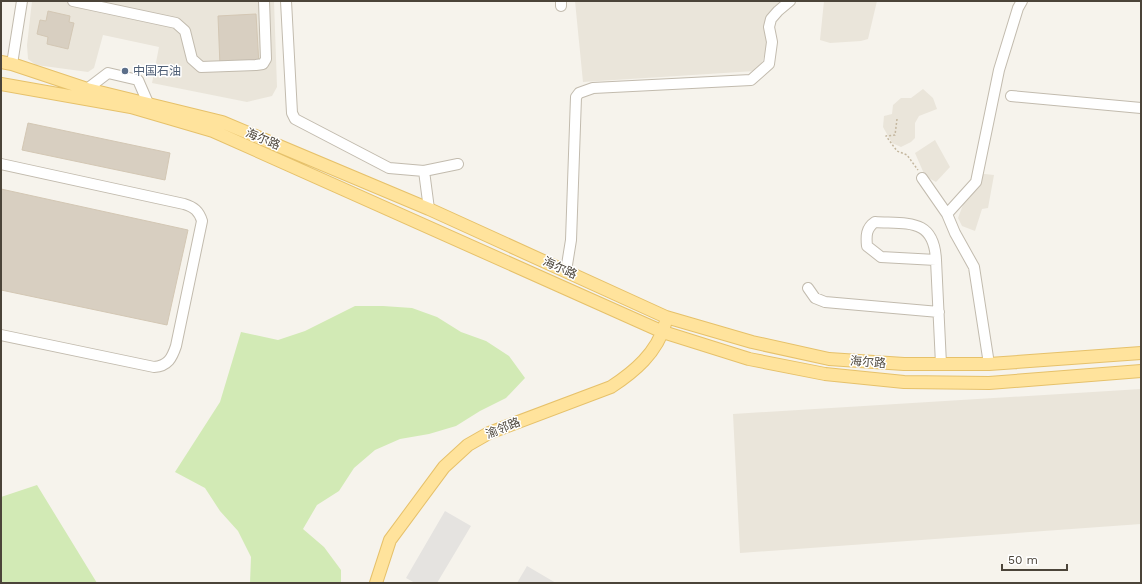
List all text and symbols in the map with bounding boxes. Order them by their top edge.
place label: 中国石油 [133,64,181,78]
marker: 中国石油 [120,66,130,76]
street label: 海尔路 [244,126,282,152]
street label: 海尔路 [541,254,579,282]
street label: 海尔路 [850,354,886,370]
street label: 渝邻路 [484,415,522,441]
scale bar [1002,546,1067,572]
text: 50 m [1008,553,1038,567]

